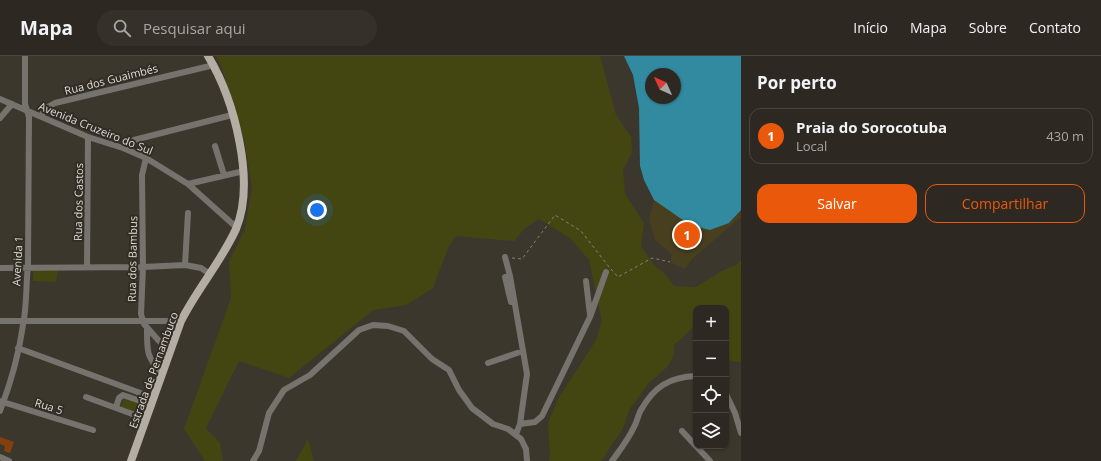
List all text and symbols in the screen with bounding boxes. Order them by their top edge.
search box [97,10,377,46]
text: Mapa [20,15,73,41]
icon: search [111,17,133,39]
text: Pesquisar aqui [143,18,246,38]
text: Início [853,18,888,37]
text: Mapa [910,18,947,37]
text: Sobre [969,18,1007,37]
text: Contato [1029,18,1081,37]
street label: Rua dos Guaimbés [63,60,159,98]
north arrow [645,68,681,104]
text: Por perto [757,71,837,94]
street label: Avenida Cruzeiro do Sul [37,98,155,158]
text: Praia do Sorocotuba [796,117,947,137]
text: 1 [767,127,775,145]
text: 430 m [1046,127,1084,145]
text: Local [796,137,827,155]
street label: Rua dos Castos [70,163,86,241]
button: Salvar [757,184,917,223]
button: Compartilhar [925,184,1085,223]
your location [307,200,327,220]
street label: Rua dos Bambus [124,216,140,302]
pin: 1 [674,220,700,250]
street label: Avenida 1 [8,236,26,286]
map controls [693,305,729,449]
button: + [693,305,729,341]
street label: Estrada de Pernambuco [125,309,181,430]
button: − [693,341,729,377]
button: locate [693,377,729,413]
street label: Rua 5 [33,395,65,417]
button: layers [693,413,729,449]

